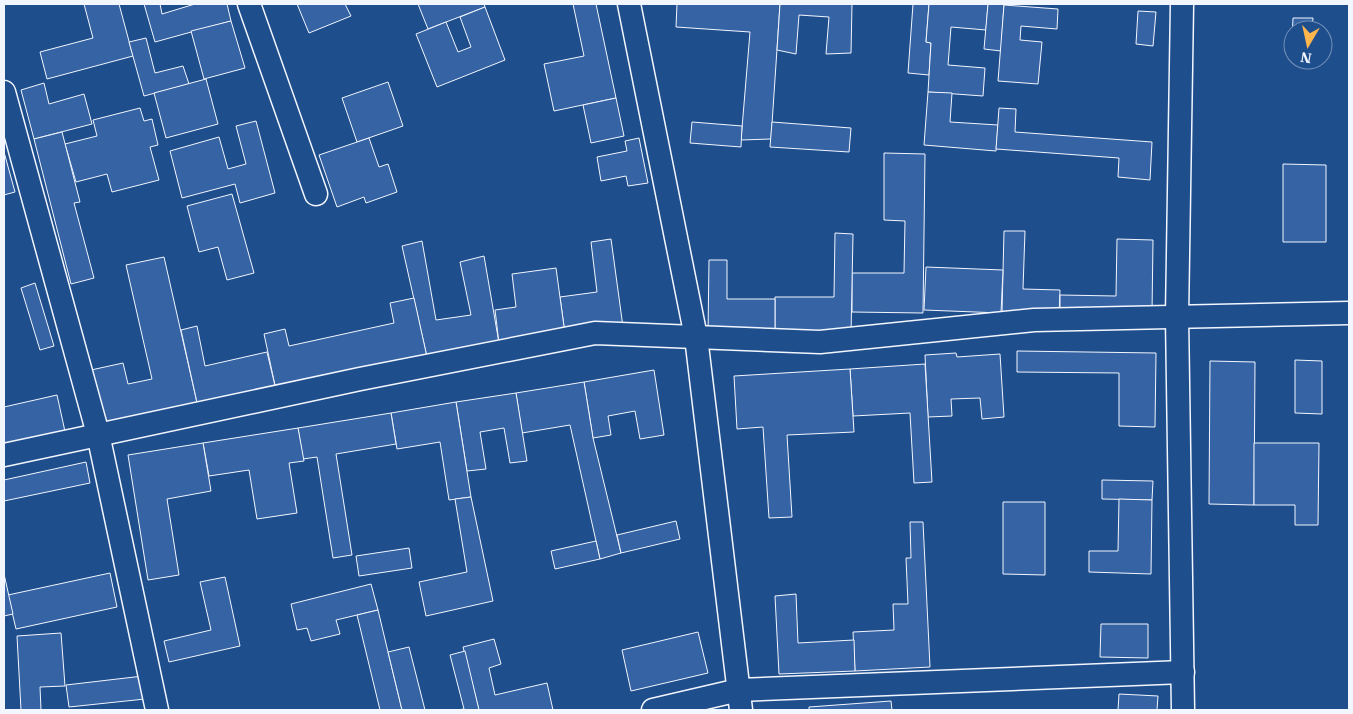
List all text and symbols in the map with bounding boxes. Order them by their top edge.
north arrow [1283,20,1333,70]
text: N [1299,48,1313,68]

